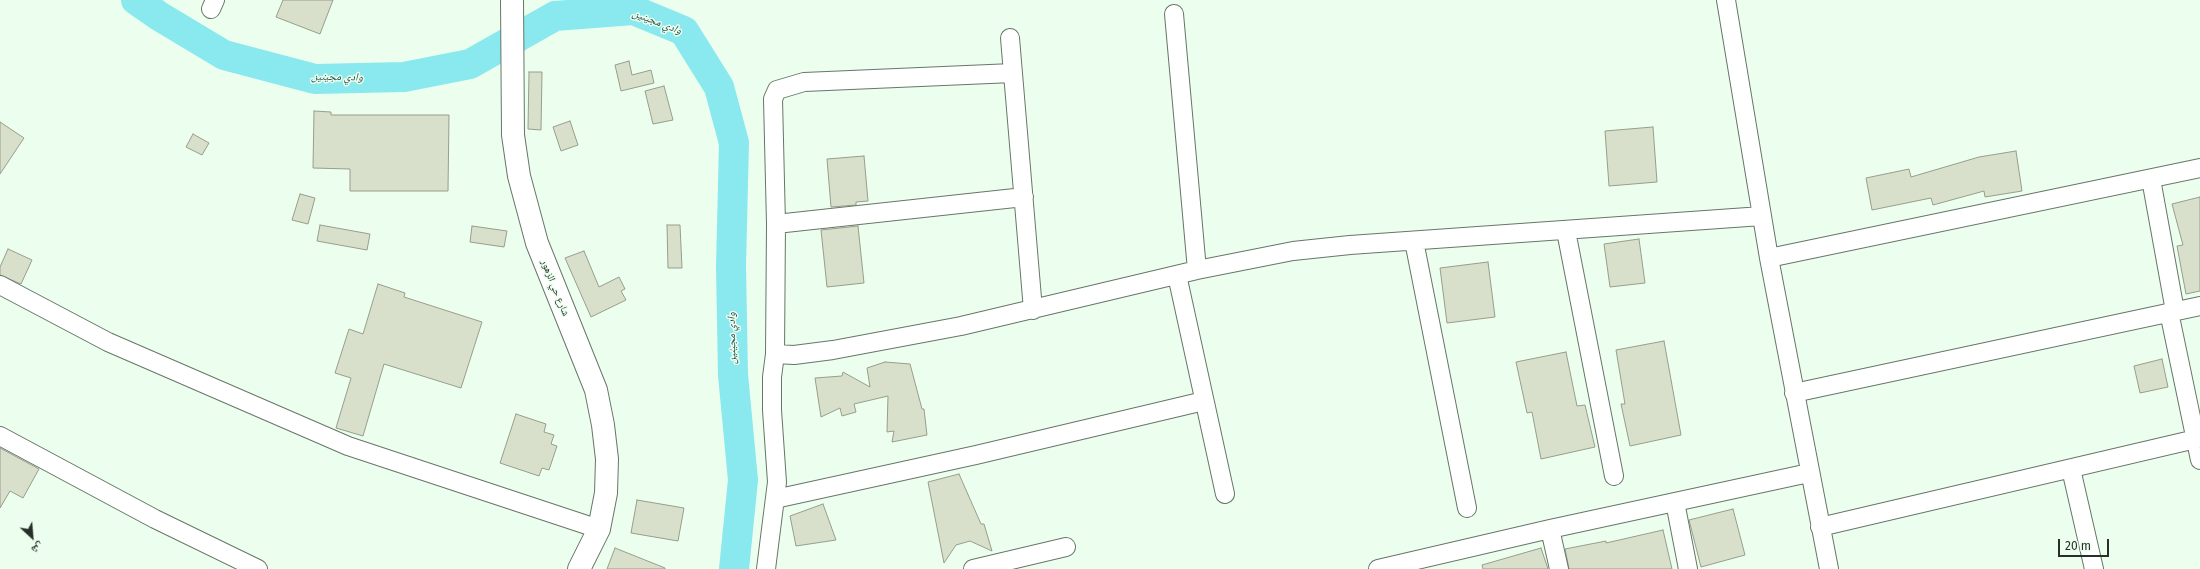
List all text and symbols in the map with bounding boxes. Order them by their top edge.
water label: وادي مجينين [630,7,684,37]
water label: وادي مجينين [311,70,363,84]
street label: شارع حي الزهور [538,258,572,318]
water label: وادي مجينين [725,312,739,364]
north arrow [12,517,52,557]
scale bar [2060,531,2111,557]
text: 20 m [2065,539,2091,553]
text: ش [29,540,46,557]

